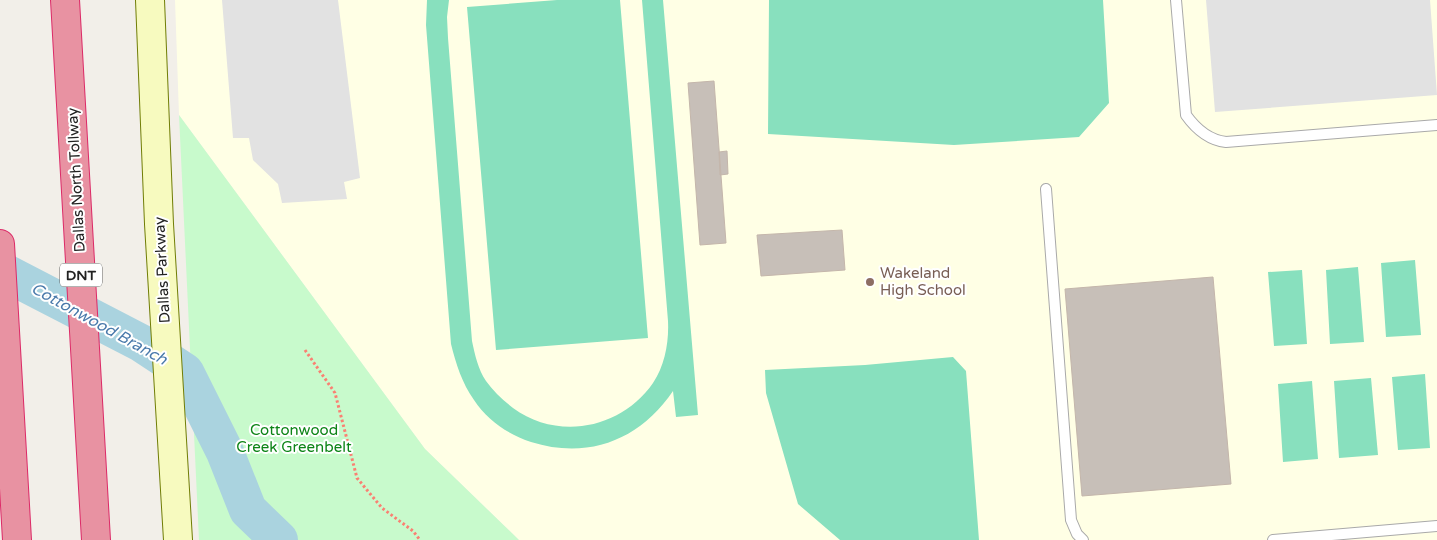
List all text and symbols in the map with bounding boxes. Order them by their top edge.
street label: Dallas North Tollway [63,107,89,253]
street label: Dallas Parkway [150,216,174,324]
road number: DNT [60,264,102,286]
place label: Wakeland High School [880,264,966,299]
marker: Wakeland High School [864,276,876,288]
water label: Cottonwood Branch [28,278,172,370]
park label: Cottonwood Creek Greenbelt [236,421,352,456]

